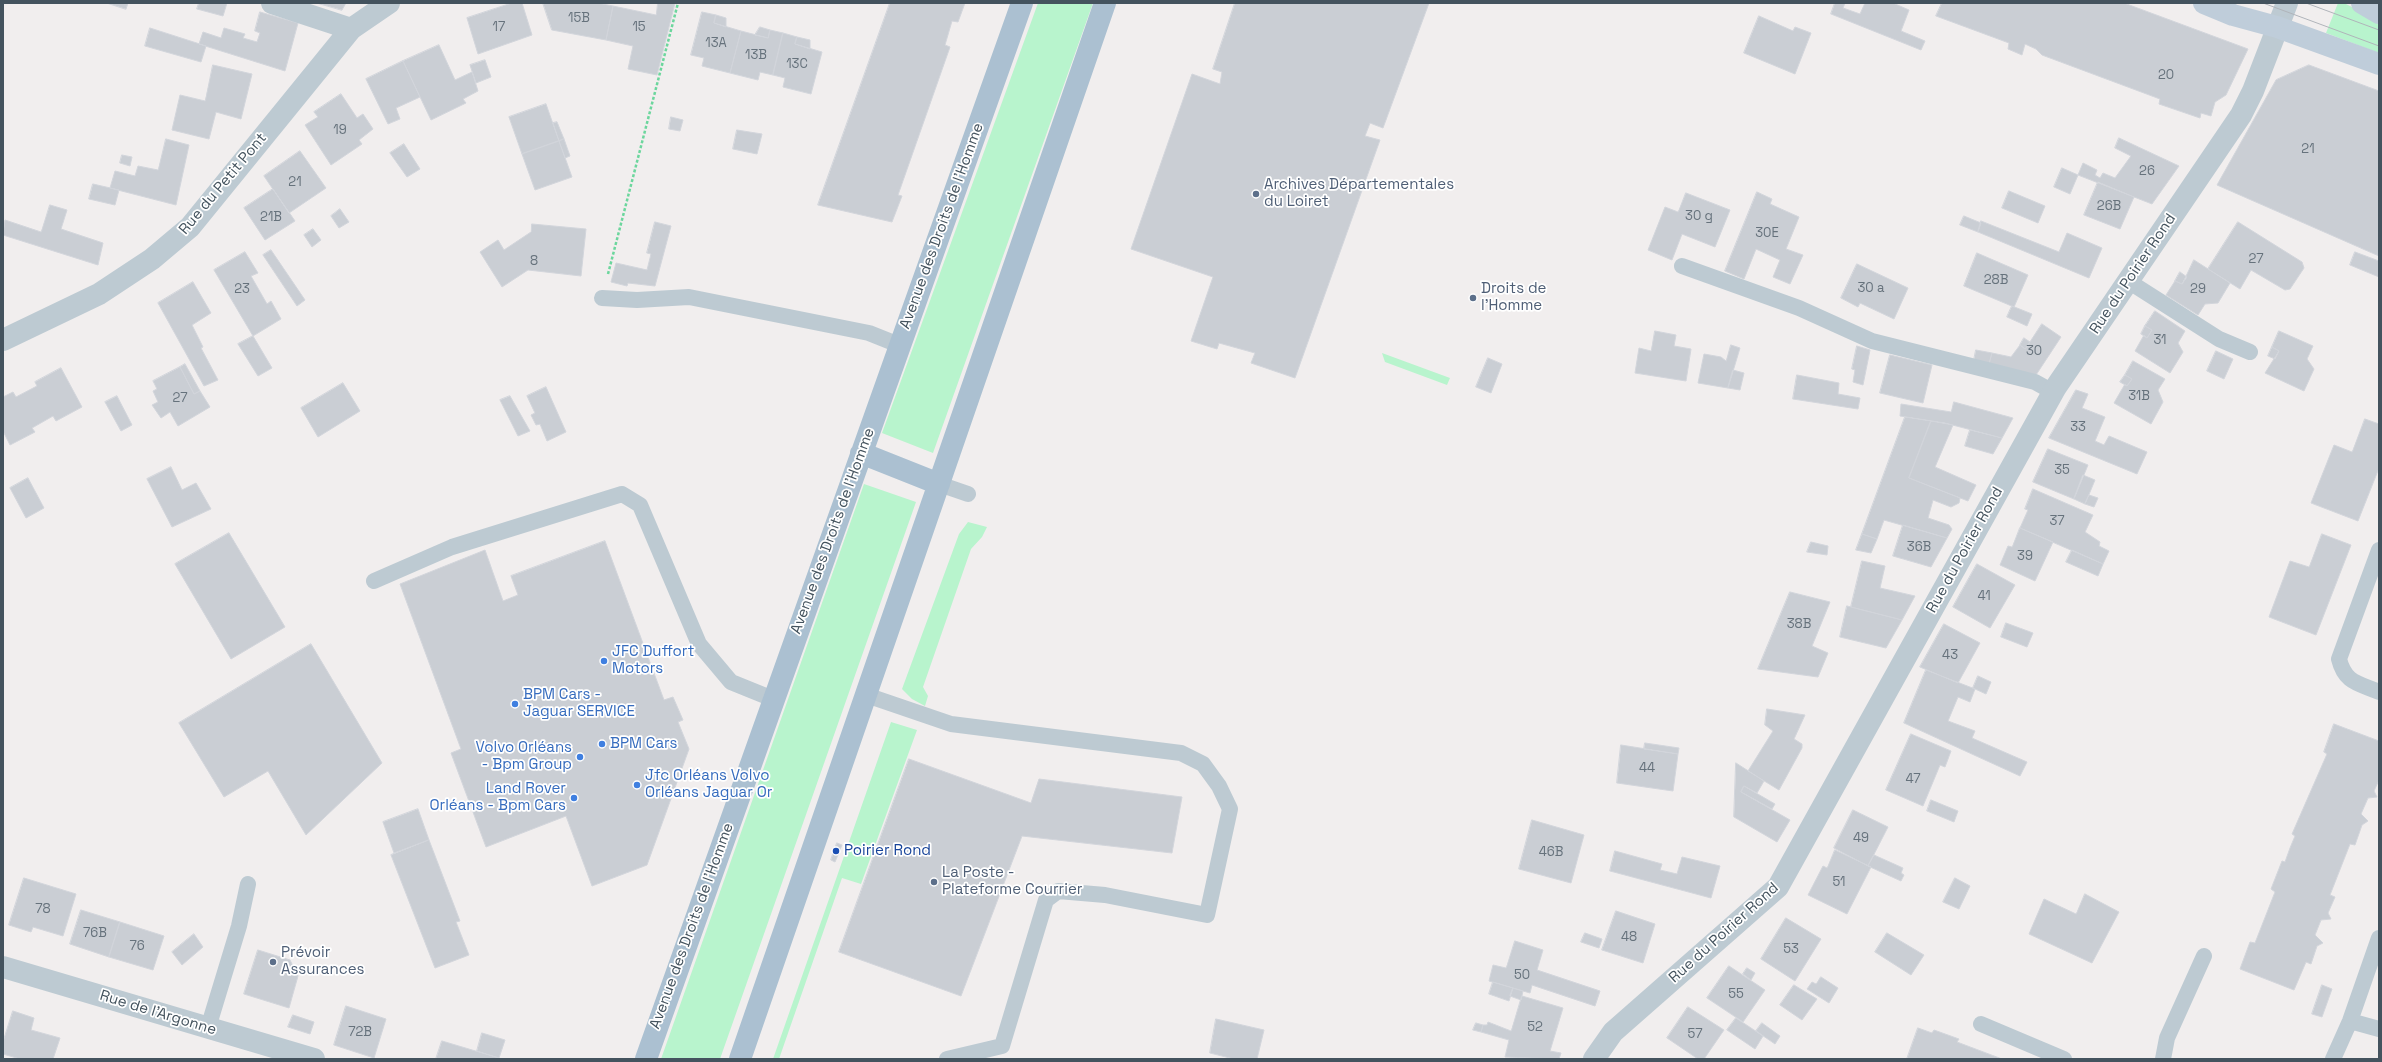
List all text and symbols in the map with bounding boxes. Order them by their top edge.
house number: 15B [568,10,590,26]
house number: 17 [493,19,505,35]
house number: 15 [632,19,646,35]
house number: 13A [705,35,727,51]
house number: 13B [745,47,767,63]
house number: 13C [786,56,808,72]
house number: 20 [2158,67,2174,83]
street label: Avenue des Droits de l'Homme [896,121,988,331]
house number: 19 [333,122,347,138]
street label: Rue du Petit Pont [175,130,271,238]
house number: 21 [2301,141,2315,157]
house number: 26 [2139,163,2155,179]
house number: 21 [288,174,302,190]
place label: Archives Départementales du Loiret [1264,176,1454,211]
marker: Archives Départementales du Loiret [1251,189,1261,199]
house number: 26B [2097,198,2121,214]
house number: 30 g [1685,208,1713,224]
house number: 21B [260,209,282,225]
street label: Rue du Poirier Rond [2086,210,2180,338]
house number: 30E [1755,225,1779,241]
house number: 27 [2248,251,2264,267]
house number: 8 [530,253,538,269]
house number: 28B [1984,272,2008,288]
place label: Droits de l'Homme [1481,280,1546,315]
house number: 30 a [1857,280,1885,296]
house number: 23 [234,281,250,297]
house number: 29 [2190,281,2206,297]
marker: Droits de l'Homme [1468,293,1478,303]
house number: 31 [2153,332,2167,348]
house number: 30 [2026,343,2042,359]
house number: 31B [2128,388,2150,404]
house number: 27 [172,390,188,406]
house number: 33 [2070,419,2086,435]
street label: Avenue des Droits de l'Homme [787,426,879,636]
house number: 35 [2054,462,2070,478]
street label: Rue du Poirier Rond [1923,484,2007,616]
house number: 37 [2049,513,2065,529]
house number: 36B [1907,539,1931,555]
house number: 39 [2017,548,2033,564]
house number: 41 [1977,588,1991,604]
house number: 38B [1787,616,1811,632]
place label: JFC Duffort Motors [612,643,694,678]
house number: 43 [1942,647,1958,663]
marker: JFC Duffort Motors [599,656,609,666]
place label: BPM Cars - Jaguar SERVICE [523,686,635,721]
marker: BPM Cars - Jaguar SERVICE [510,699,520,709]
place label: BPM Cars [610,735,677,753]
place label: Volvo Orléans - Bpm Group [475,739,572,774]
marker: BPM Cars [597,739,607,749]
marker: Volvo Orléans - Bpm Group [575,752,585,762]
house number: 44 [1639,760,1655,776]
place label: Jfc Orléans Volvo Orléans Jaguar Or [645,767,772,802]
house number: 47 [1905,771,1921,787]
place label: Land Rover Orléans - Bpm Cars [429,780,566,815]
marker: Jfc Orléans Volvo Orléans Jaguar Or [632,780,642,790]
marker: Land Rover Orléans - Bpm Cars [569,793,579,803]
street label: Avenue des Droits de l'Homme [646,821,738,1031]
house number: 49 [1853,830,1869,846]
place label: Poirier Rond [844,842,931,860]
house number: 46B [1539,844,1563,860]
marker: Poirier Rond [831,846,841,856]
place label: La Poste - Plateforme Courrier [942,864,1082,899]
house number: 51 [1832,874,1846,890]
marker: La Poste - Plateforme Courrier [929,877,939,887]
street label: Rue du Poirier Rond [1666,879,1782,987]
house number: 78 [35,901,51,917]
house number: 76B [83,925,107,941]
house number: 48 [1621,929,1637,945]
house number: 76 [129,938,145,954]
house number: 53 [1783,941,1799,957]
place label: Prévoir Assurances [281,944,364,979]
marker: Prévoir Assurances [268,957,278,967]
house number: 50 [1514,967,1530,983]
house number: 55 [1728,986,1744,1002]
street label: Rue de l'Argonne [98,987,218,1039]
house number: 52 [1527,1019,1543,1035]
house number: 72B [348,1024,372,1040]
house number: 57 [1688,1026,1702,1042]

